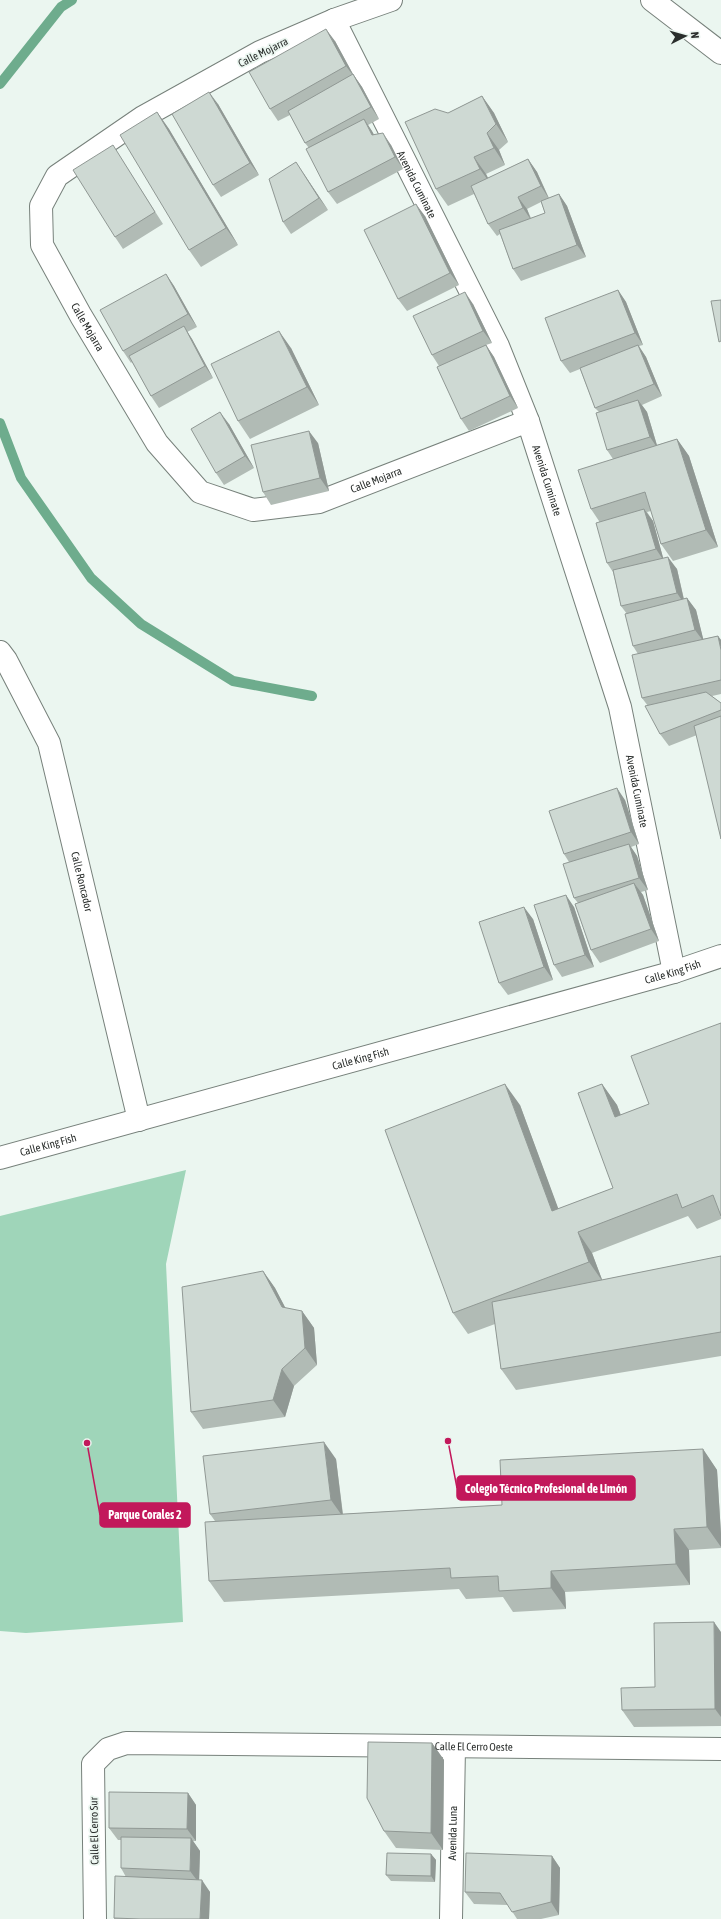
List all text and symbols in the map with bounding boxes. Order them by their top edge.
north arrow [665,16,705,56]
text: N [689,31,701,39]
street label: Calle Mojarra [236,35,290,69]
street label: Avenida Cuminate [395,149,439,220]
street label: Calle Mojarra [69,301,107,353]
street label: Avenida Cuminate [530,443,564,517]
street label: Calle Mojarra [349,465,403,495]
street label: Avenida Cuminate [624,754,650,829]
street label: Calle Roncador [69,850,95,914]
street label: Calle King Fish [643,957,702,986]
street label: Calle King Fish [331,1045,390,1072]
street label: Calle King Fish [19,1131,78,1158]
callout: Colegio Técnico Profesional de Limón [457,1476,635,1500]
text: Colegio Técnico Profesional de Limón [465,1482,627,1496]
callout: Parque Corales 2 [100,1503,190,1527]
text: Parque Corales 2 [108,1508,182,1522]
street label: Calle El Cerro Oeste [435,1740,513,1753]
street label: Calle El Cerro Sur [87,1796,101,1865]
street label: Avenida Luna [446,1806,459,1860]

